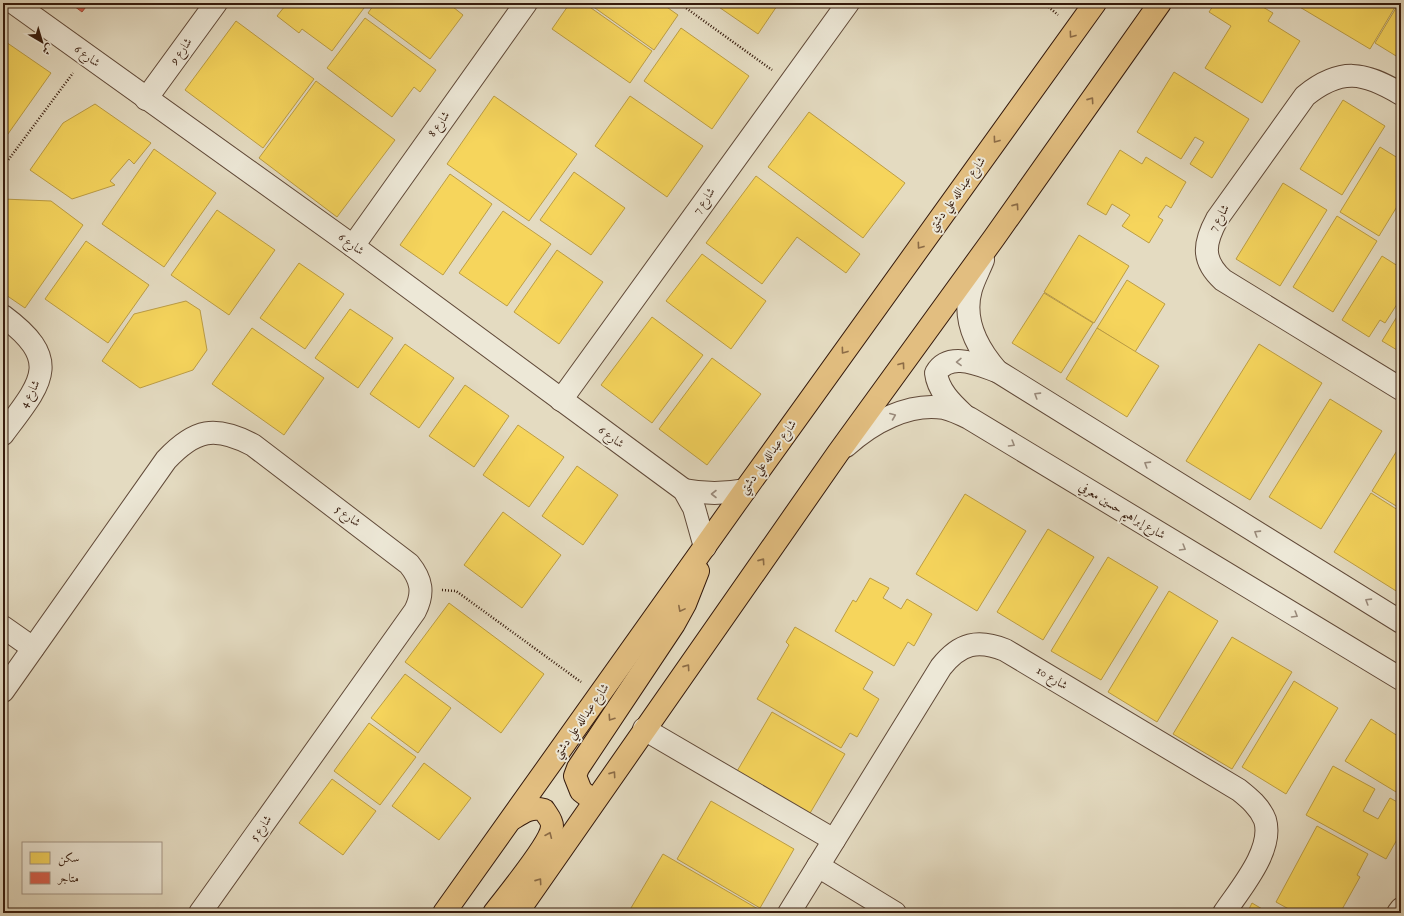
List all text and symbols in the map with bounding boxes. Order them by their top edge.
north arrow [22,22,62,62]
one-way arrow [1070,30,1077,37]
street label: شارع 9 [166,35,198,70]
text: ش [39,40,56,58]
street label: شارع 6 [69,42,103,73]
one-way arrow [1086,98,1093,105]
street label: شارع 8 [425,108,456,142]
one-way arrow [993,136,1001,143]
street label: شارع عبدالله علي دشتي [925,154,992,236]
street label: شارع 7 [689,185,721,219]
street label: شارع 7 [1205,202,1236,236]
one-way arrow [1011,204,1018,211]
street label: شارع 6 [333,230,367,261]
one-way arrow [918,241,925,248]
one-way arrow [842,347,849,354]
one-way arrow [956,357,963,366]
one-way arrow [897,362,904,369]
street label: شارع 4 [16,377,46,412]
one-way arrow [1034,393,1041,400]
one-way arrow [890,413,897,421]
street label: شارع عبدالله علي دشتي [736,417,803,499]
street label: شارع 6 [593,423,627,454]
one-way arrow [1008,440,1015,447]
one-way arrow [1144,461,1151,469]
street label: شارع إبراهيم حسين معرفي [1074,479,1168,546]
one-way arrow [711,490,717,498]
street label: شارع 5 [331,502,364,533]
one-way arrow [1254,530,1261,537]
one-way arrow [1179,543,1186,550]
one-way arrow [757,558,765,565]
one-way arrow [1365,598,1372,606]
one-way arrow [679,605,686,613]
one-way arrow [1291,610,1298,618]
street label: شارع 10 [1032,663,1070,696]
one-way arrow [682,665,689,672]
street label: شارع عبدالله علي دشتي [550,681,616,764]
one-way arrow [609,714,616,721]
one-way arrow [608,771,616,778]
street label: شارع 5 [247,812,278,845]
one-way arrow [544,832,552,839]
legend [22,842,162,894]
text: سكن [58,851,79,867]
text: متاجر [56,871,79,886]
one-way arrow [534,878,542,885]

